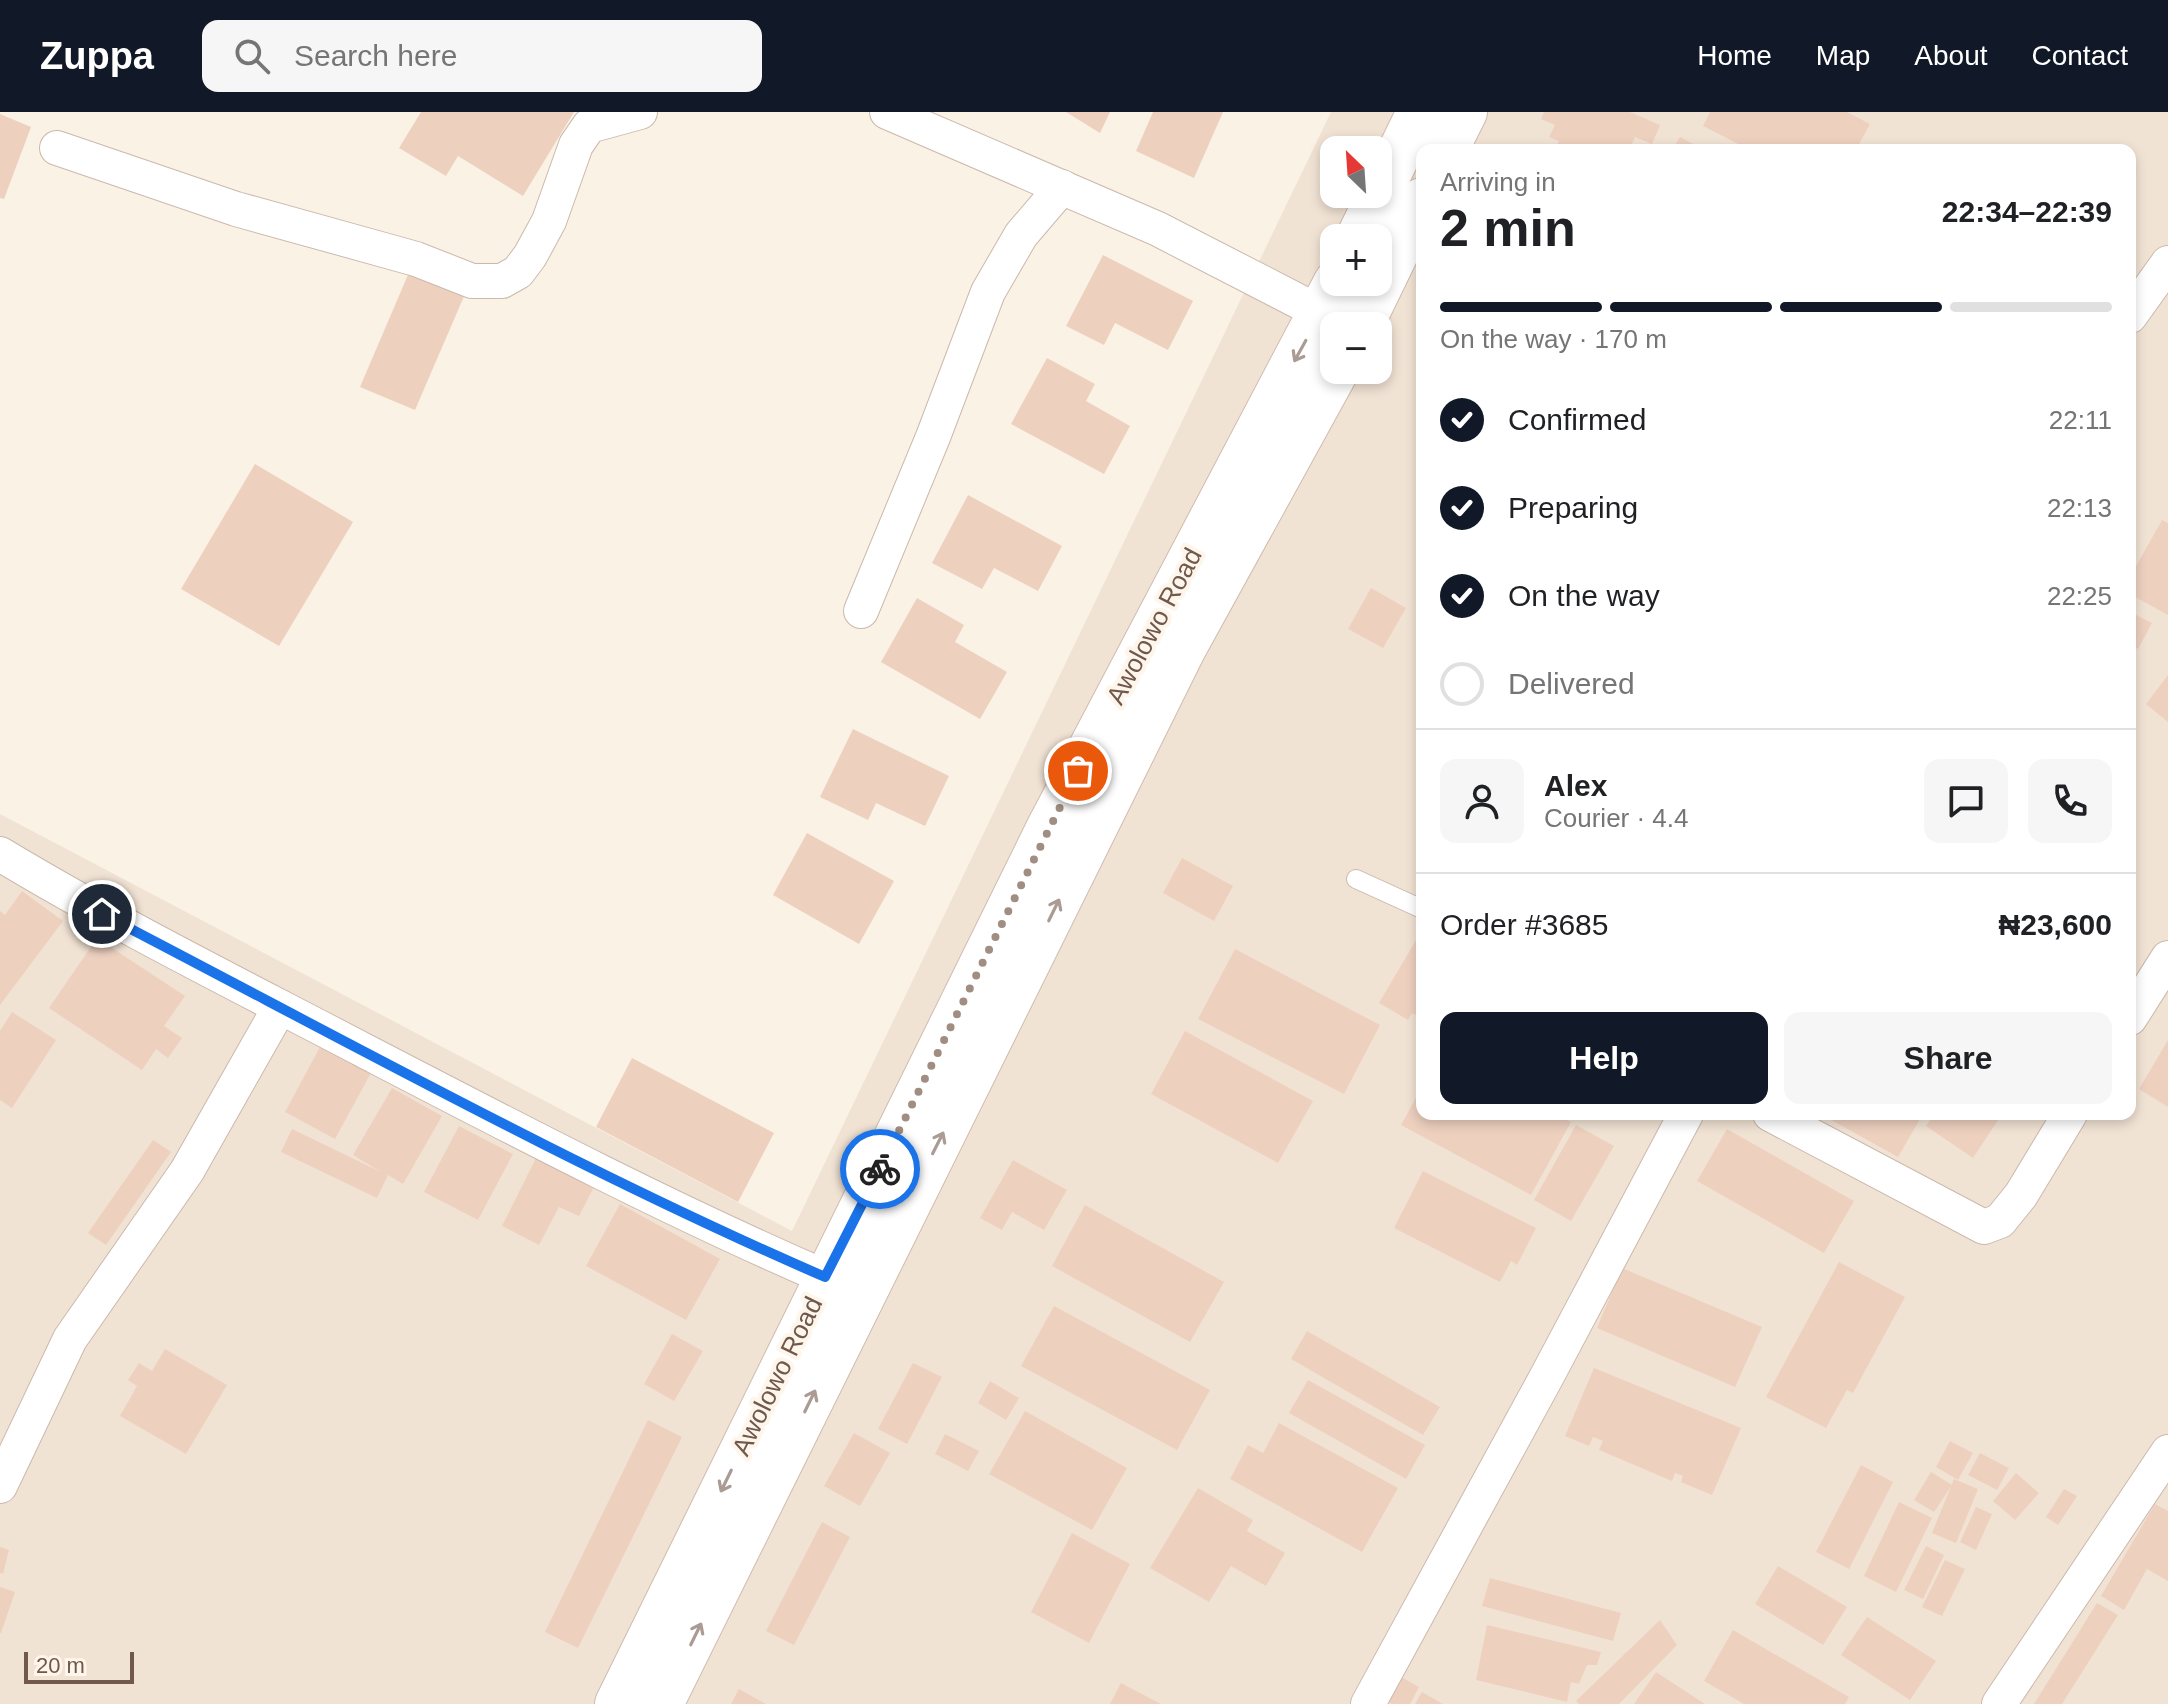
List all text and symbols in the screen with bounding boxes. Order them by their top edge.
search box [202,20,762,92]
icon: search [230,34,274,78]
text: Zuppa [40,35,154,77]
text: Search here [294,39,457,72]
text: Home [1697,40,1772,71]
text: Map [1816,40,1870,71]
text: About [1914,40,1988,71]
text: Contact [2032,40,2128,71]
north arrow [1320,136,1392,208]
map controls [1320,136,1392,384]
text: Arriving in [1440,167,1556,197]
text: 22:34–22:39 [1942,195,2112,228]
text: 2 min [1440,199,1576,257]
button: + [1320,224,1392,296]
button: − [1320,312,1392,384]
text: On the way · 170 m [1440,324,1667,354]
one-way arrow [1292,339,1308,362]
icon: check [1440,398,1484,442]
text: Confirmed [1508,403,1646,436]
text: 22:11 [2049,405,2112,435]
icon: check [1440,486,1484,530]
text: Preparing [1508,491,1638,524]
text: 22:13 [2047,493,2112,523]
street label: Awolowo Road [1100,543,1208,709]
icon: check [1440,574,1484,618]
text: On the way [1508,579,1660,612]
text: 22:25 [2047,581,2112,611]
text: Delivered [1508,667,1635,700]
pin [1044,737,1112,805]
icon: bag [1056,749,1100,793]
button: person [1440,759,1524,843]
button: chat [1924,759,2008,843]
button: phone [2028,759,2112,843]
text: Alex [1544,769,1607,802]
text: Courier · 4.4 [1544,803,1689,833]
pin [68,880,136,948]
icon: home [80,892,124,936]
one-way arrow [1047,898,1062,922]
text: Order #3685 [1440,908,1608,941]
text: ₦23,600 [1999,908,2112,941]
button: Help [1440,1012,1768,1104]
button: Share [1784,1012,2112,1104]
courier [840,1129,920,1209]
one-way arrow [931,1131,947,1155]
icon: bike [858,1147,902,1191]
street label: Awolowo Road [726,1292,828,1460]
one-way arrow [803,1389,819,1413]
one-way arrow [718,1469,733,1493]
one-way arrow [689,1623,704,1646]
scale bar [24,1648,134,1684]
text: 20 m [36,1653,85,1678]

